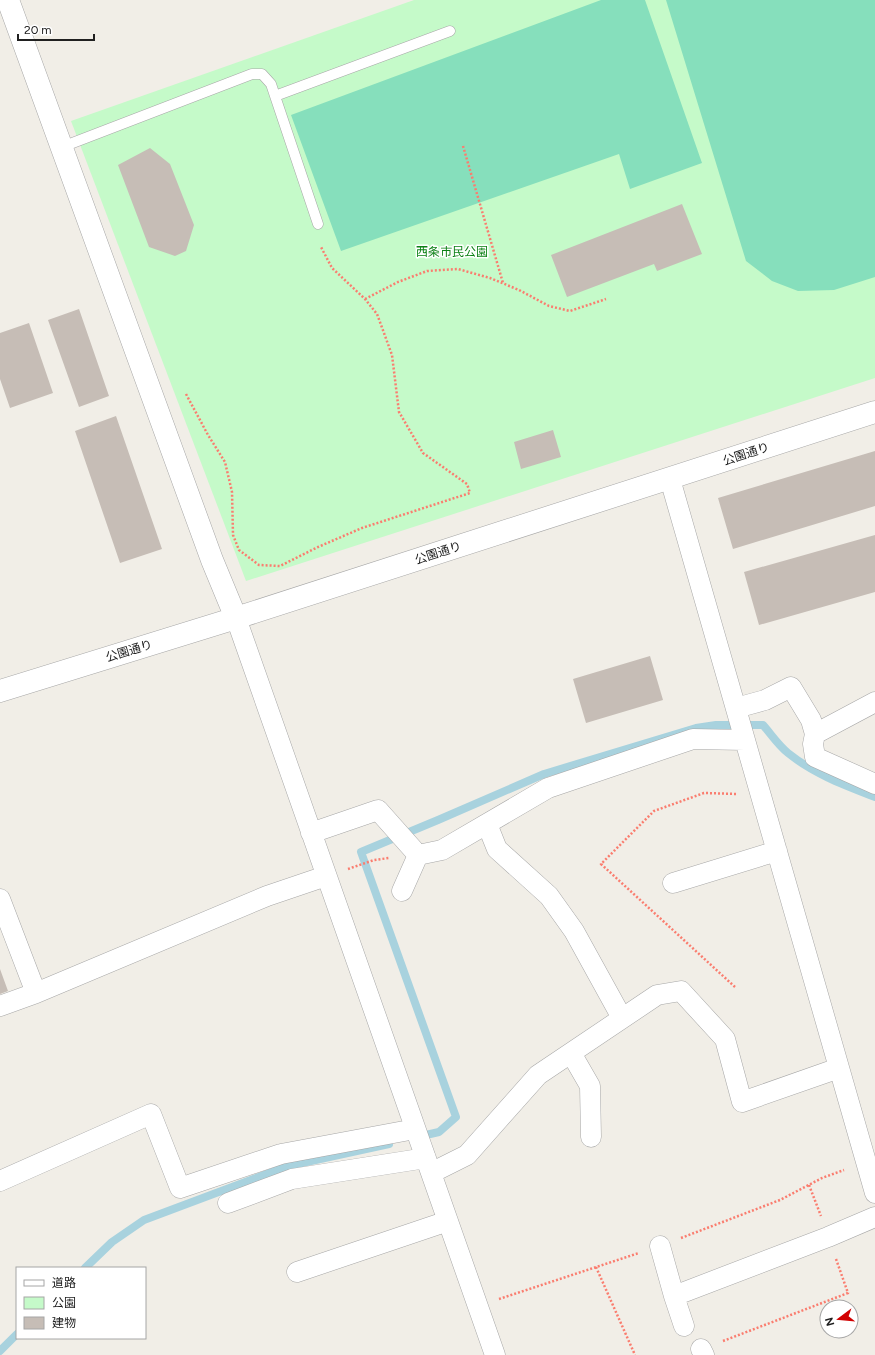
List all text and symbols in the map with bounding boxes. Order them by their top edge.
scale bar [18,16,94,42]
text: 20 m [24,23,52,37]
park label: 西条市民公園 [416,245,488,259]
street label: 公園通り [721,440,771,468]
street label: 公園通り [413,539,463,567]
street label: 公園通り [104,637,154,665]
legend [16,1267,146,1339]
text: 道路 [52,1276,76,1290]
text: 公園 [52,1296,76,1310]
north arrow [819,1299,859,1339]
text: 建物 [52,1316,76,1330]
text: N [822,1316,837,1328]

